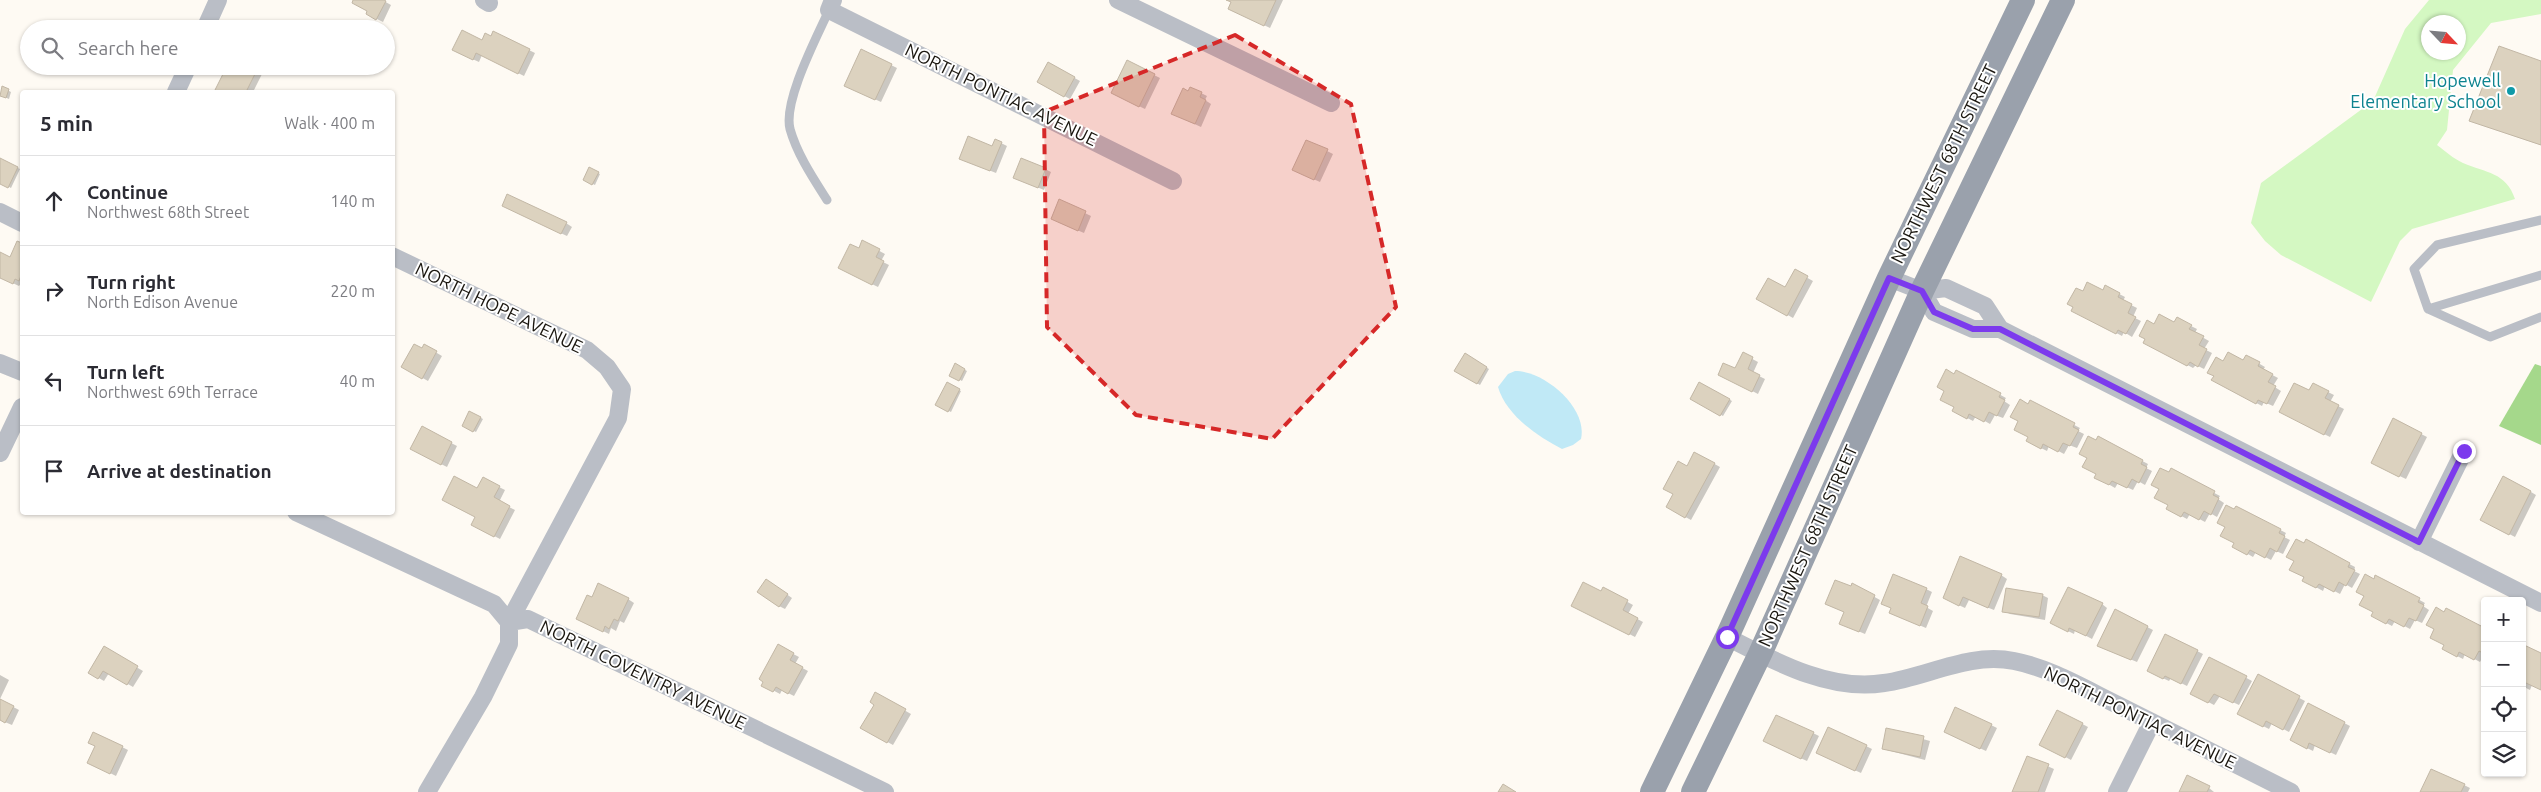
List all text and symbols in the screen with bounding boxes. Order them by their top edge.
north arrow [2421,15,2466,60]
search box [20,20,395,75]
icon: search [38,34,66,62]
text: Search here [78,37,178,59]
street label: NORTH PONTIAC AVENUE [902,39,1101,149]
street label: NORTHWEST 68TH STREET [1886,61,2000,266]
place label: Hopewell Elementary School [2350,70,2501,111]
marker: Hopewell Elementary School [2505,85,2517,97]
text: 5 min [40,111,93,135]
text: Walk · 400 m [284,114,375,132]
text: Continue [87,181,168,203]
icon: ahead [40,187,68,215]
text: 140 m [330,192,375,210]
text: Northwest 68th Street [87,203,249,221]
street label: NORTH HOPE AVENUE [412,258,586,356]
text: Turn right [87,271,175,293]
icon: right [40,277,68,305]
text: 220 m [330,282,375,300]
text: North Edison Avenue [87,293,238,311]
text: Turn left [87,361,165,383]
icon: left [40,367,68,395]
text: 40 m [339,372,375,390]
text: Northwest 69th Terrace [87,383,258,401]
route end [2453,440,2476,463]
street label: NORTHWEST 68TH STREET [1753,442,1861,650]
icon: arrive [40,457,68,485]
text: Arrive at destination [87,460,272,482]
map controls [2481,597,2526,777]
button: + [2481,597,2526,642]
street label: NORTH COVENTRY AVENUE [537,615,750,733]
route start [1716,626,1739,649]
button: − [2481,642,2526,687]
street label: NORTH PONTIAC AVENUE [2041,662,2240,772]
button: locate [2481,687,2526,732]
button: layers [2481,732,2526,777]

